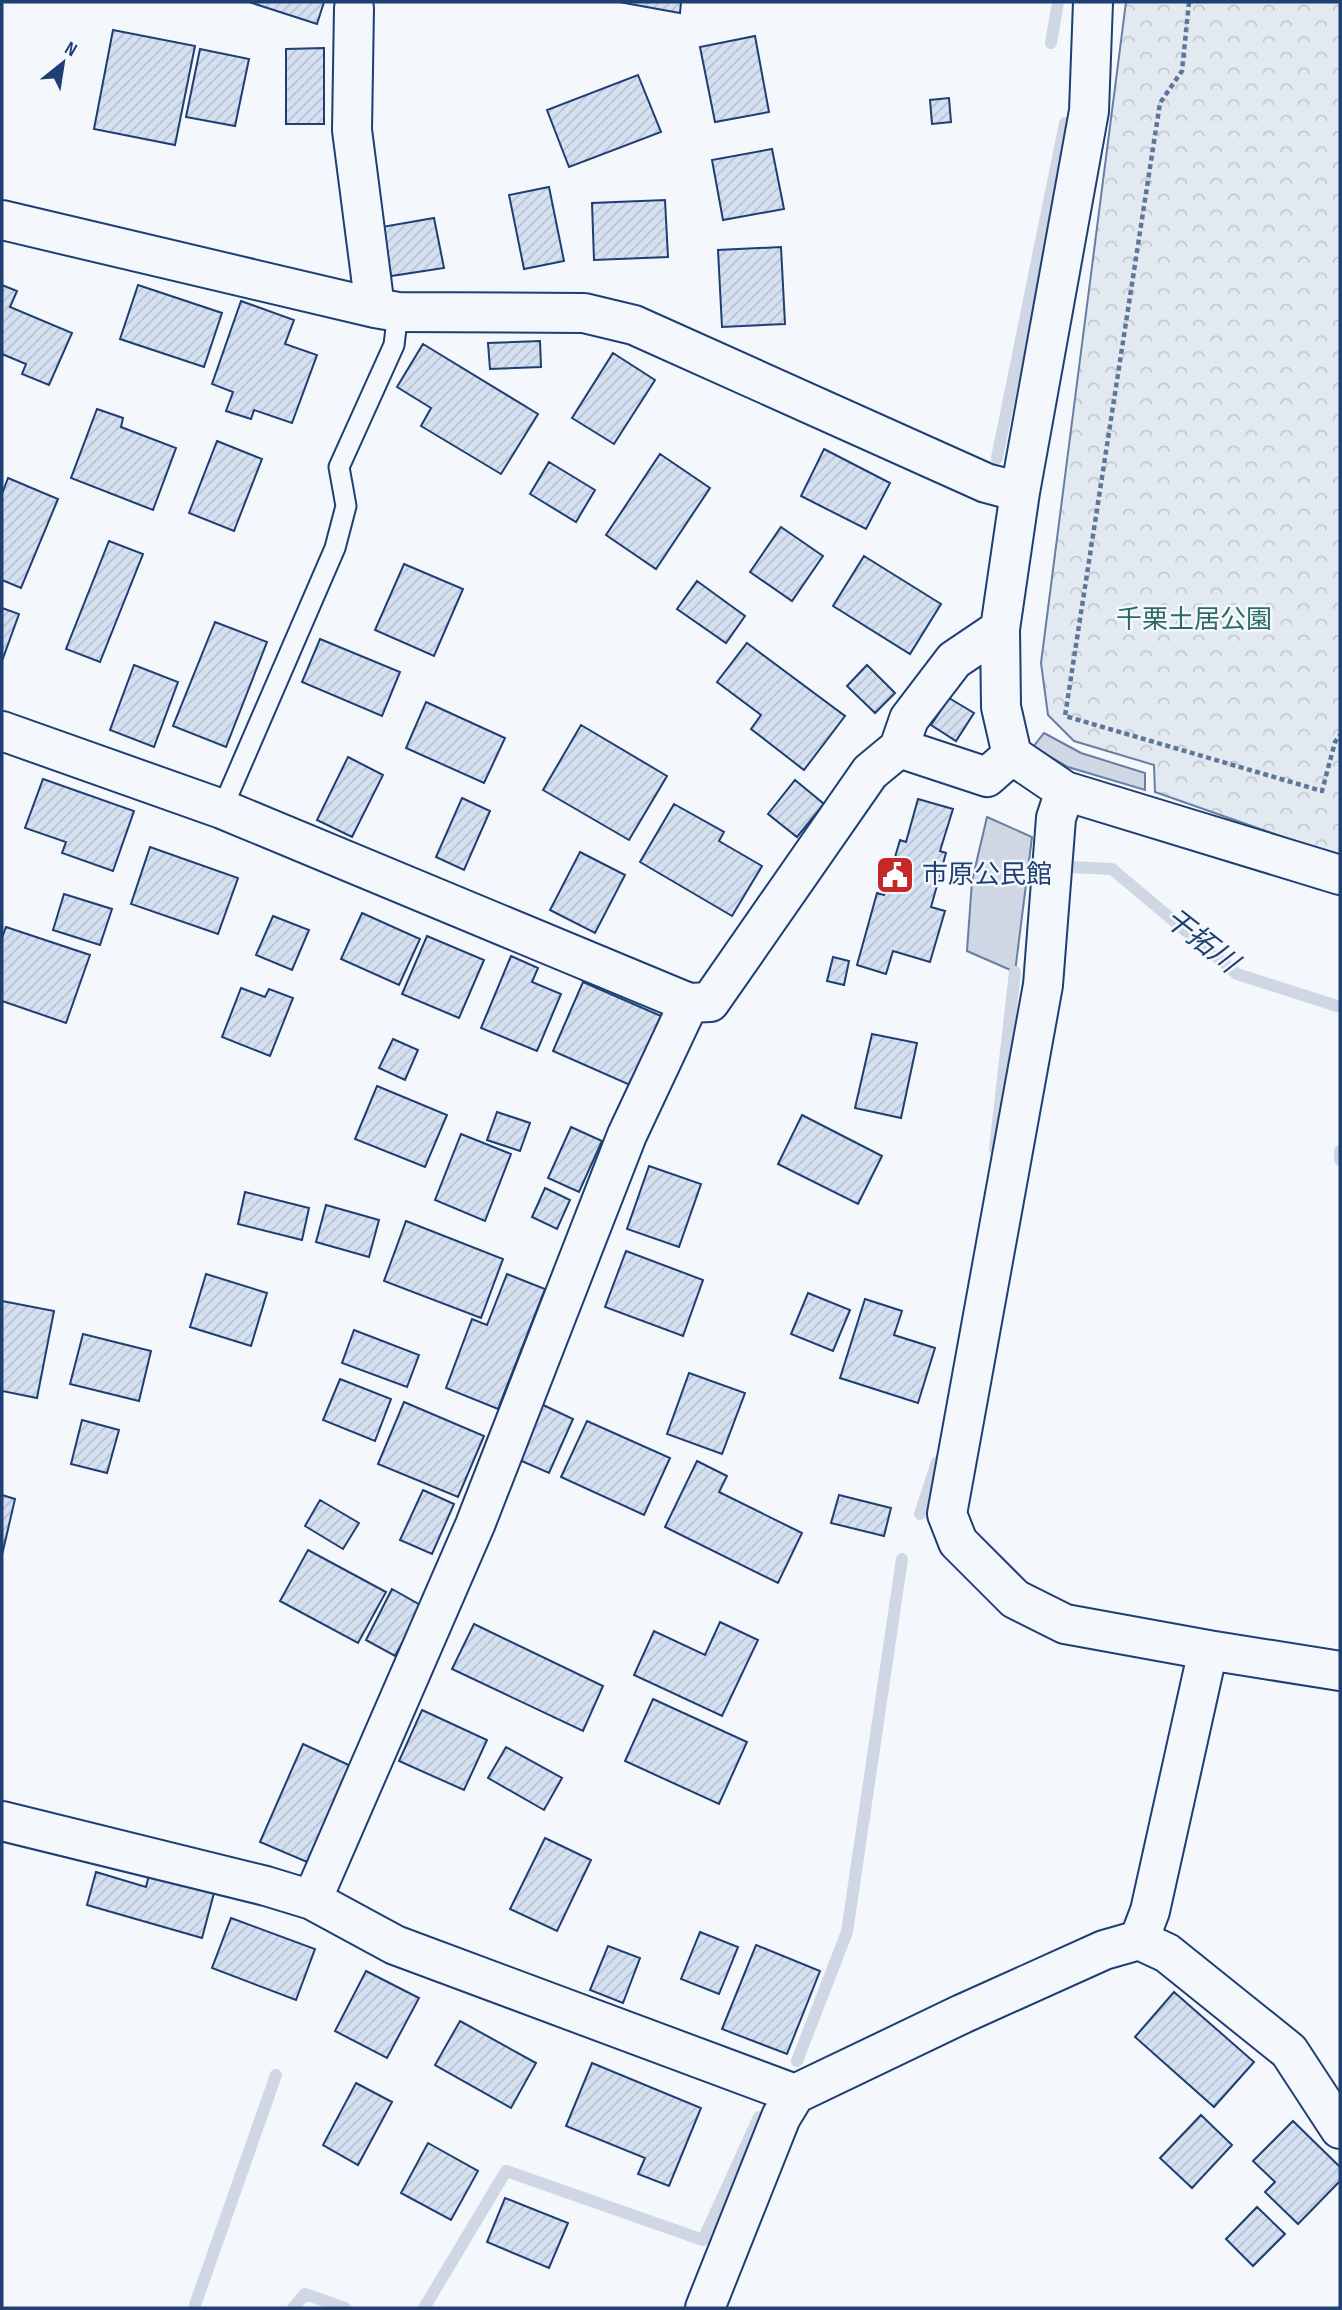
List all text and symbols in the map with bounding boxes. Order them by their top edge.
north arrow [28,28,98,98]
text: N [61,37,81,62]
park label: 千栗土居公園 [1116,605,1272,636]
public building icon: 市原公民館 [874,854,916,896]
place label: 市原公民館 [922,860,1052,891]
water label: 干拓川 [1158,902,1247,982]

